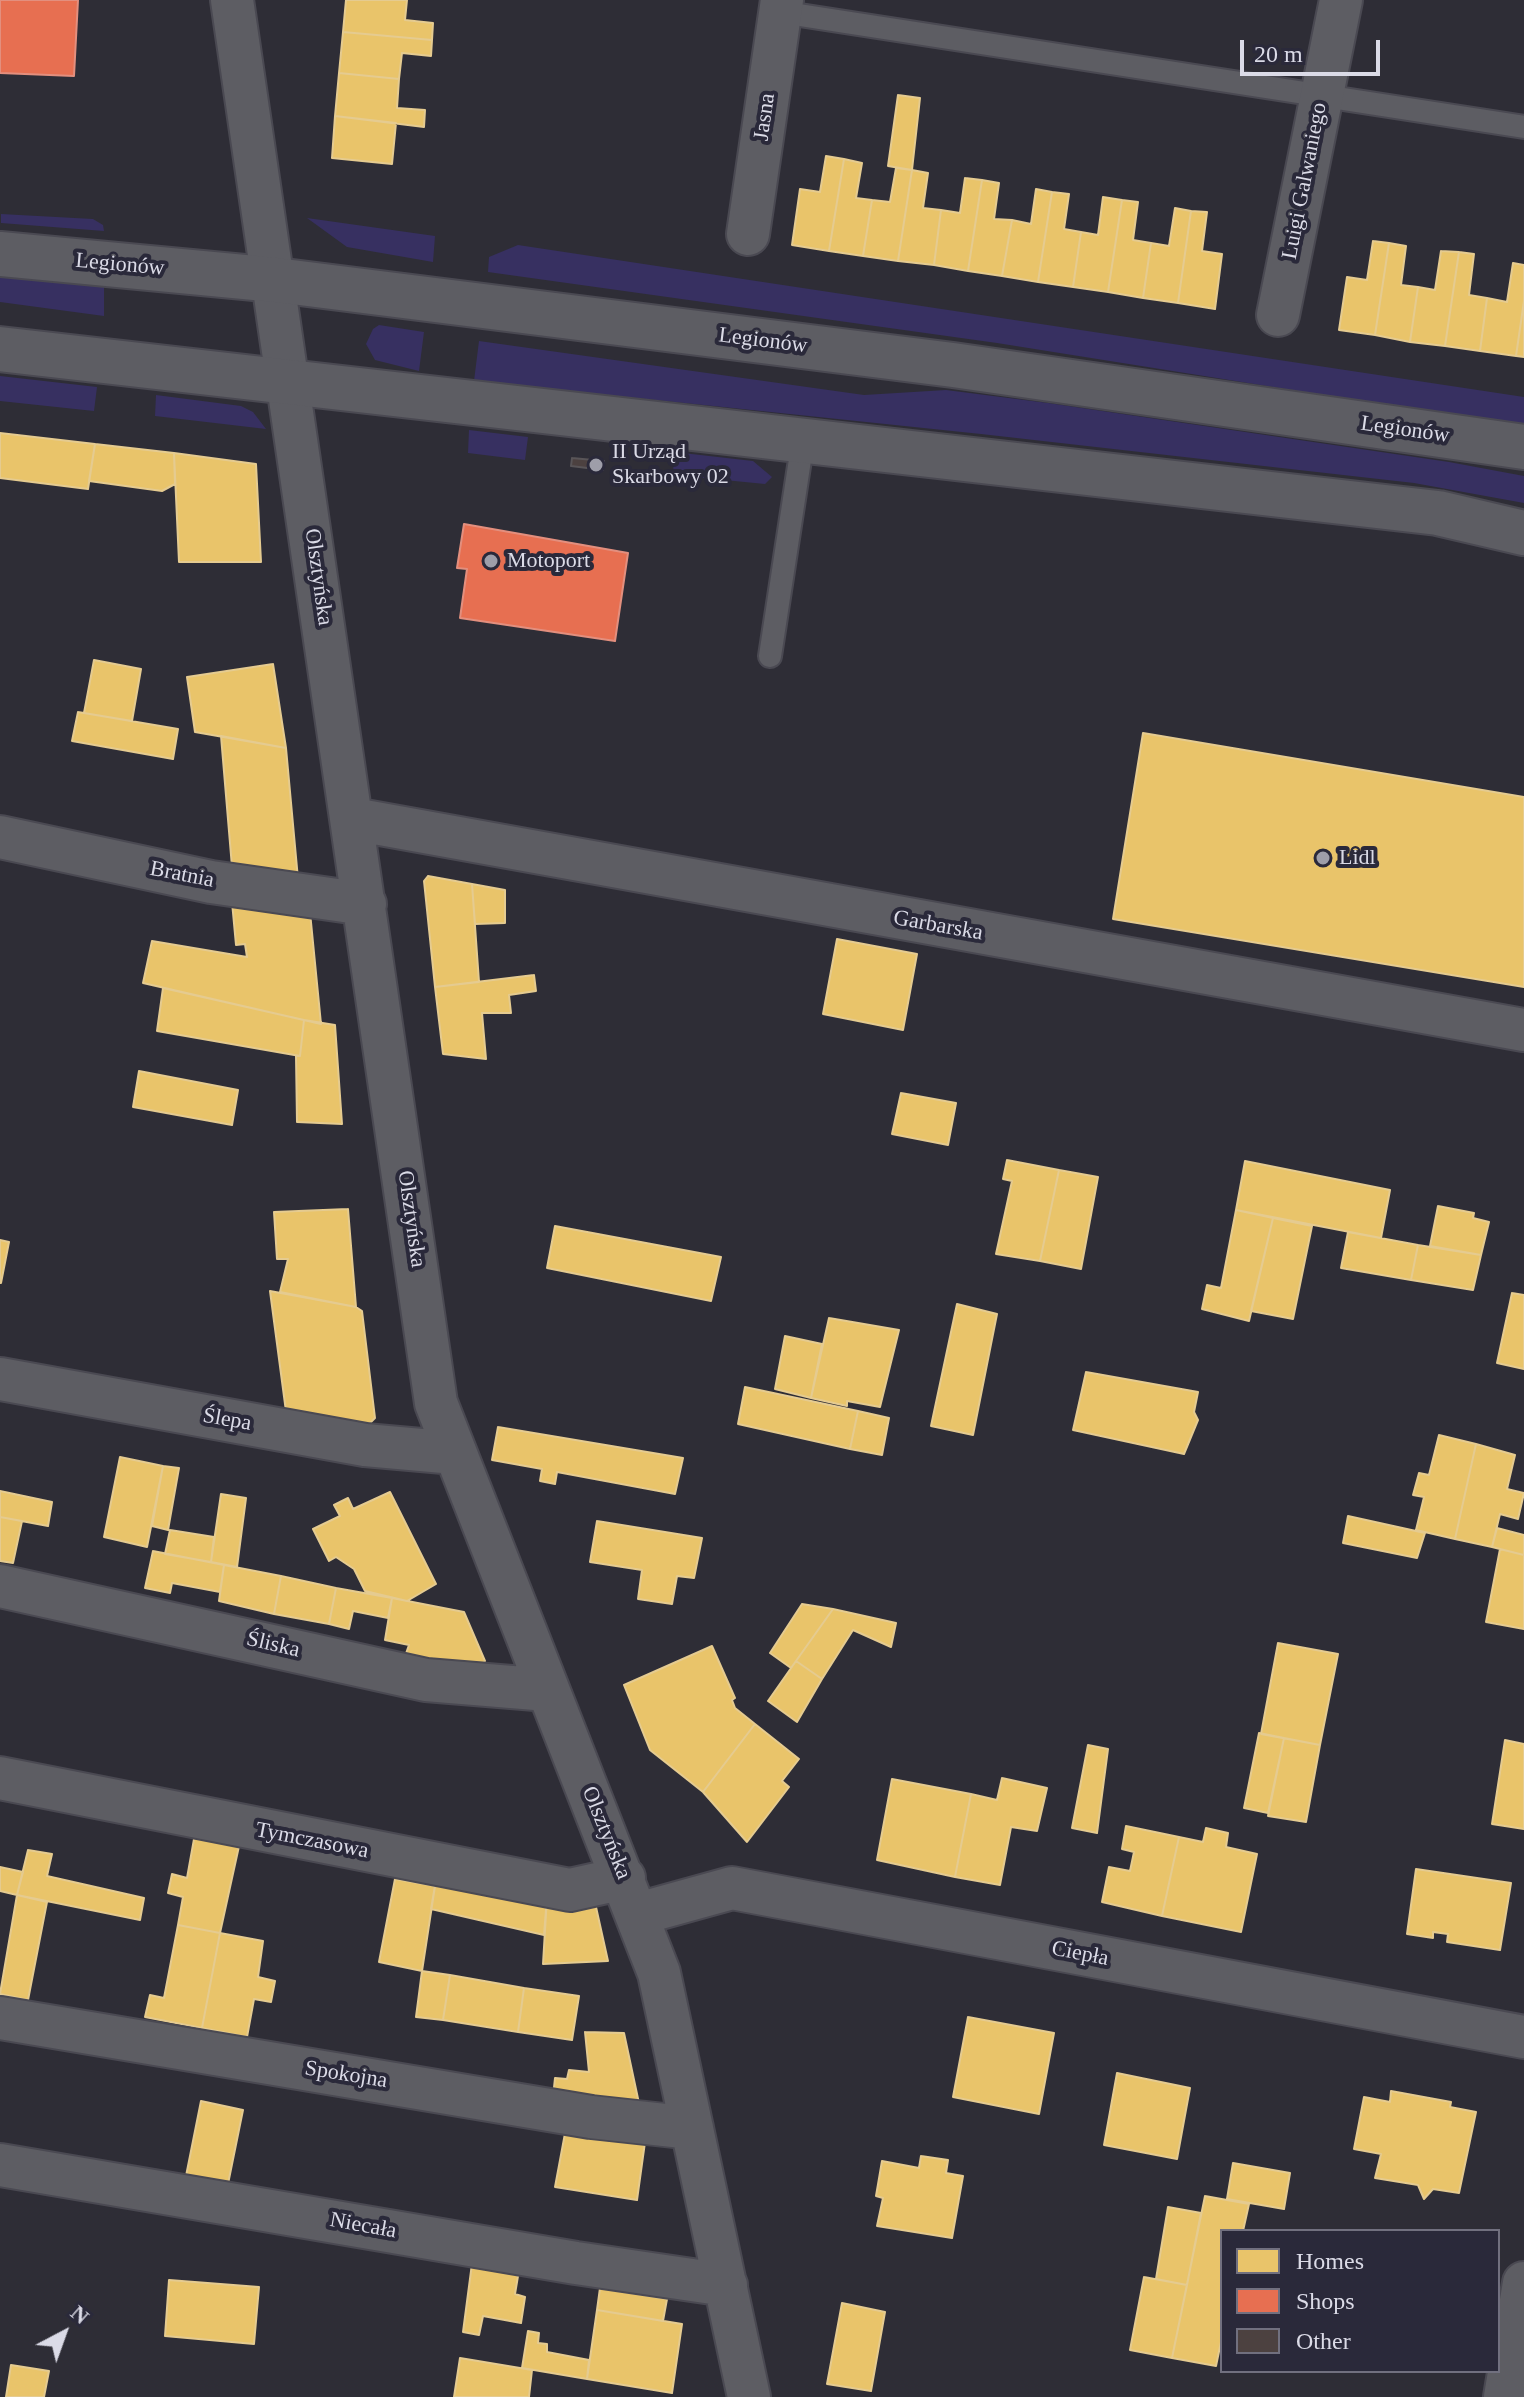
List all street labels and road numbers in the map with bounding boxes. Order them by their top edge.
street label: Jasna [749,92,781,142]
street label: Luigi Galwaniego [1277,100,1333,262]
street label: Legionów [74,248,166,282]
street label: Legionów [717,322,809,360]
street label: Legionów [1359,411,1451,449]
street label: Olsztyńska [298,527,338,627]
street label: Bratnia [148,856,216,894]
street label: Garbarska [891,905,985,947]
street label: Olsztyńska [391,1169,431,1269]
street label: Ślepa [201,1403,253,1437]
street label: Śliska [244,1626,302,1664]
street label: Olsztyńska [575,1783,637,1883]
street label: Tymczasowa [253,1817,371,1865]
street label: Ciepła [1049,1936,1111,1972]
street label: Spokojna [303,2055,389,2095]
street label: Niecała [328,2207,398,2245]

